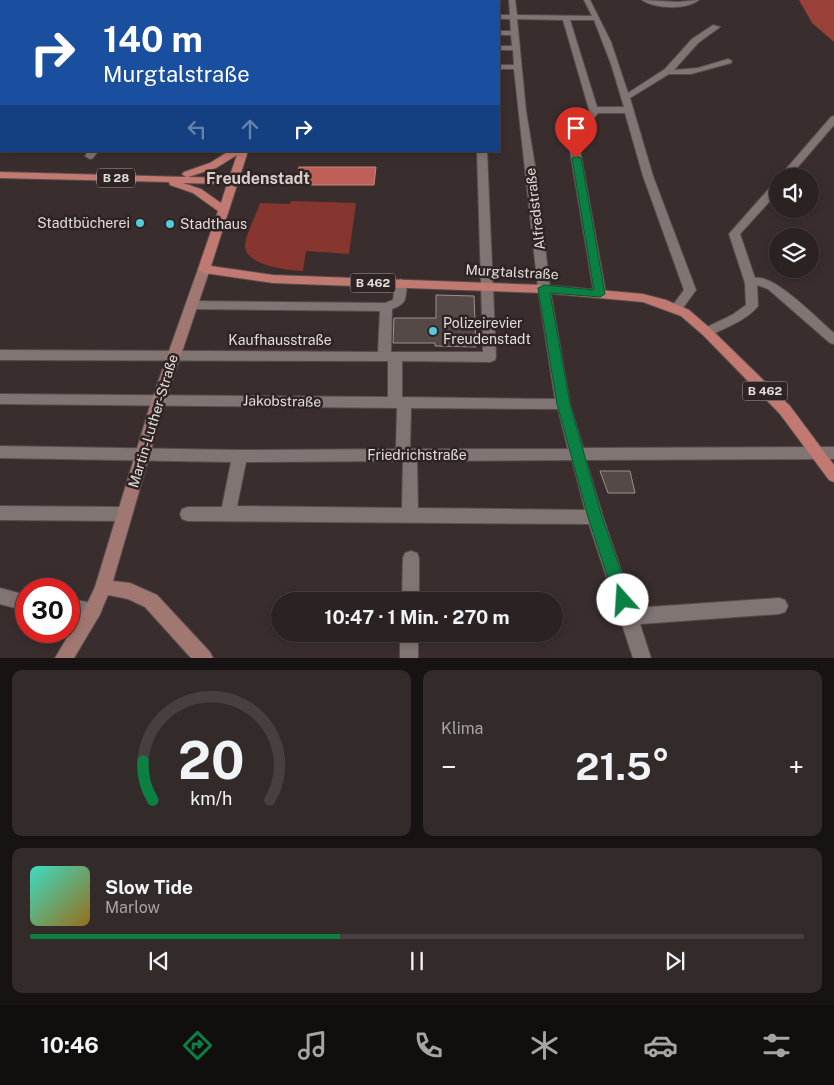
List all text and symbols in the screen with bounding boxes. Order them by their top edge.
text: 140 m [103,19,203,60]
icon: right [20,20,85,85]
text: Murgtalstraße [103,61,250,87]
pin [555,107,597,158]
icon: arrive [562,114,590,142]
icon: left [183,115,211,143]
icon: ahead [236,115,264,143]
icon: right [289,115,317,143]
street label: Alfredstraße [522,167,548,251]
road number: B 28 [97,168,135,188]
map controls [769,168,819,278]
button: sound [769,168,819,218]
district label: Freudenstadt [206,169,310,188]
place label: Stadtbücherei [37,215,130,231]
place label: Stadthaus [180,216,247,232]
marker: Stadtbücherei [134,217,146,229]
marker: Stadthaus [164,218,176,230]
button: layers [769,228,819,278]
street label: Murgtalstraße [465,262,559,282]
road number: B 462 [350,274,396,292]
place label: Polizeirevier Freudenstadt [443,315,531,347]
marker: Polizeirevier Freudenstadt [427,325,439,337]
street label: Kaufhausstraße [228,332,332,348]
street label: Martin-Luther-Straße [125,352,181,490]
road number: B 462 [742,382,788,401]
street label: Jakobstraße [243,392,321,410]
street label: Friedrichstraße [367,447,467,463]
position arrow [596,573,648,625]
speed limit sign: 30 [15,578,80,643]
text: 10:47 · 1 Min. · 270 m [324,606,510,628]
text: Klima [441,719,483,738]
text: 20 [178,730,245,791]
text: 21.5° [575,744,670,789]
text: − [441,750,457,783]
text: + [788,750,804,783]
text: km/h [190,788,233,809]
text: Slow Tide [105,876,193,898]
text: Marlow [105,898,160,917]
icon: previous [145,947,173,975]
icon: pause [403,947,431,975]
icon: next [661,947,689,975]
icon: directions [180,1028,215,1063]
icon: music [295,1028,330,1063]
icon: phone [411,1028,446,1063]
icon: climate [527,1028,562,1063]
icon: car [643,1028,678,1063]
icon: filters [759,1028,794,1063]
text: 10:46 [40,1032,99,1058]

